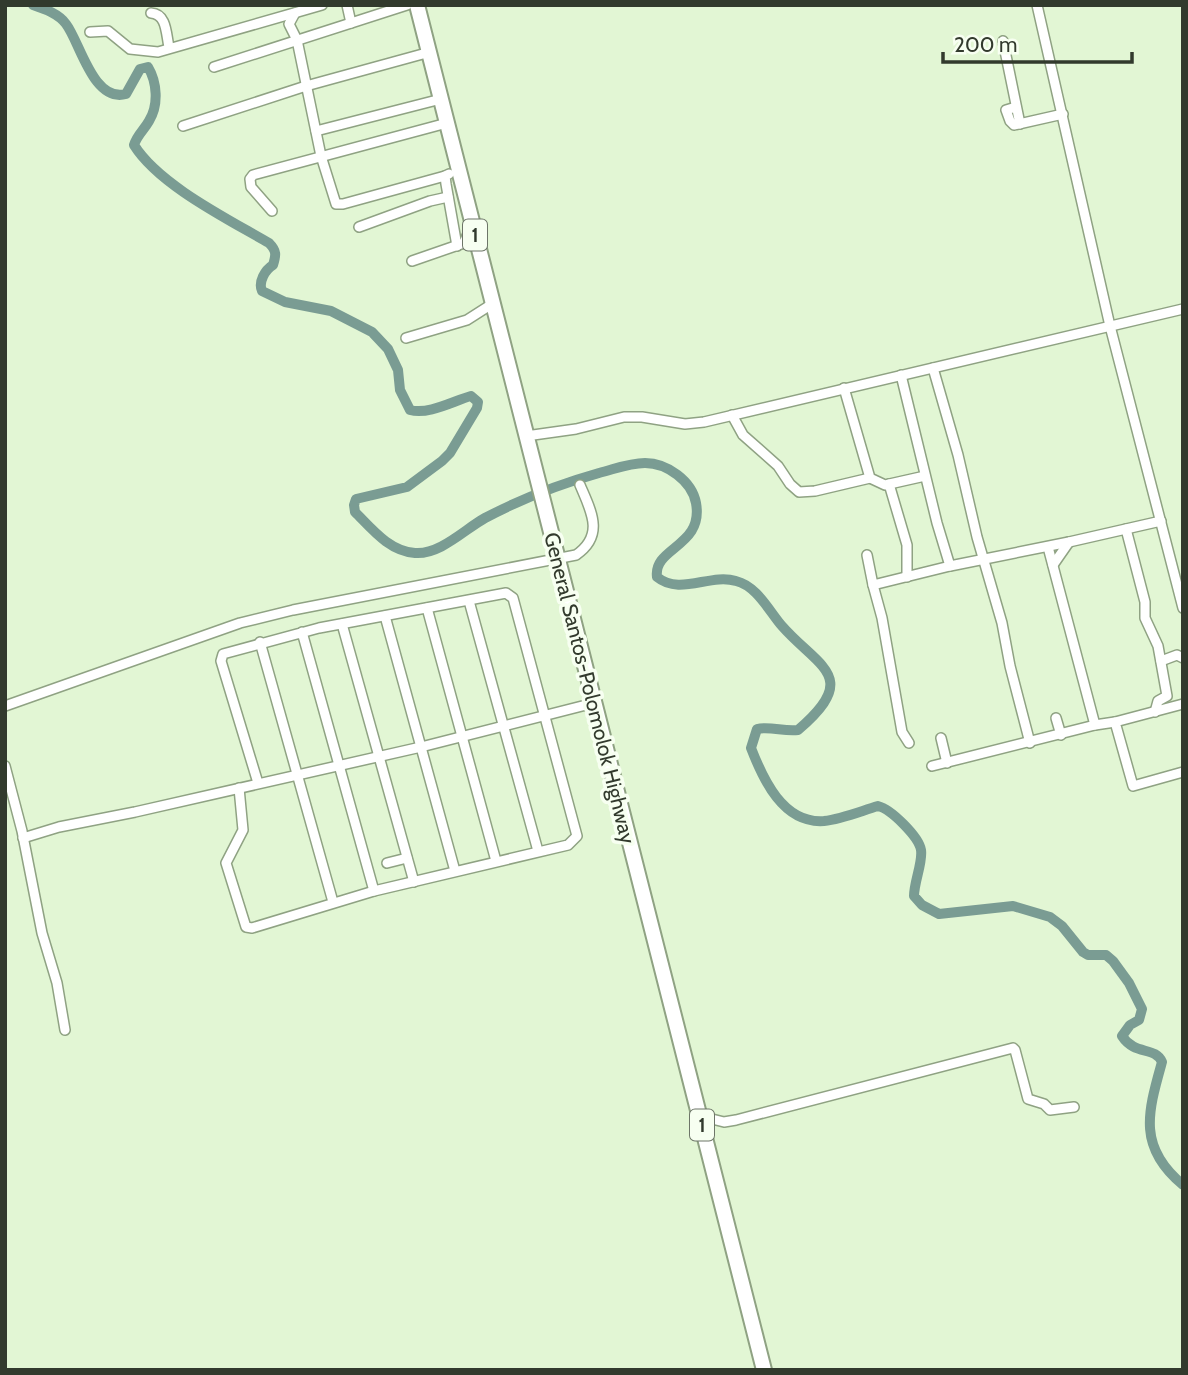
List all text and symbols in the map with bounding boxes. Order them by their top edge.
scale bar [943,21,1132,65]
text: 200 m [954,32,1017,57]
road number: 1 [463,219,487,250]
street label: General Santos-Polomolok Highway [539,530,641,847]
road number: 1 [690,1110,714,1140]

